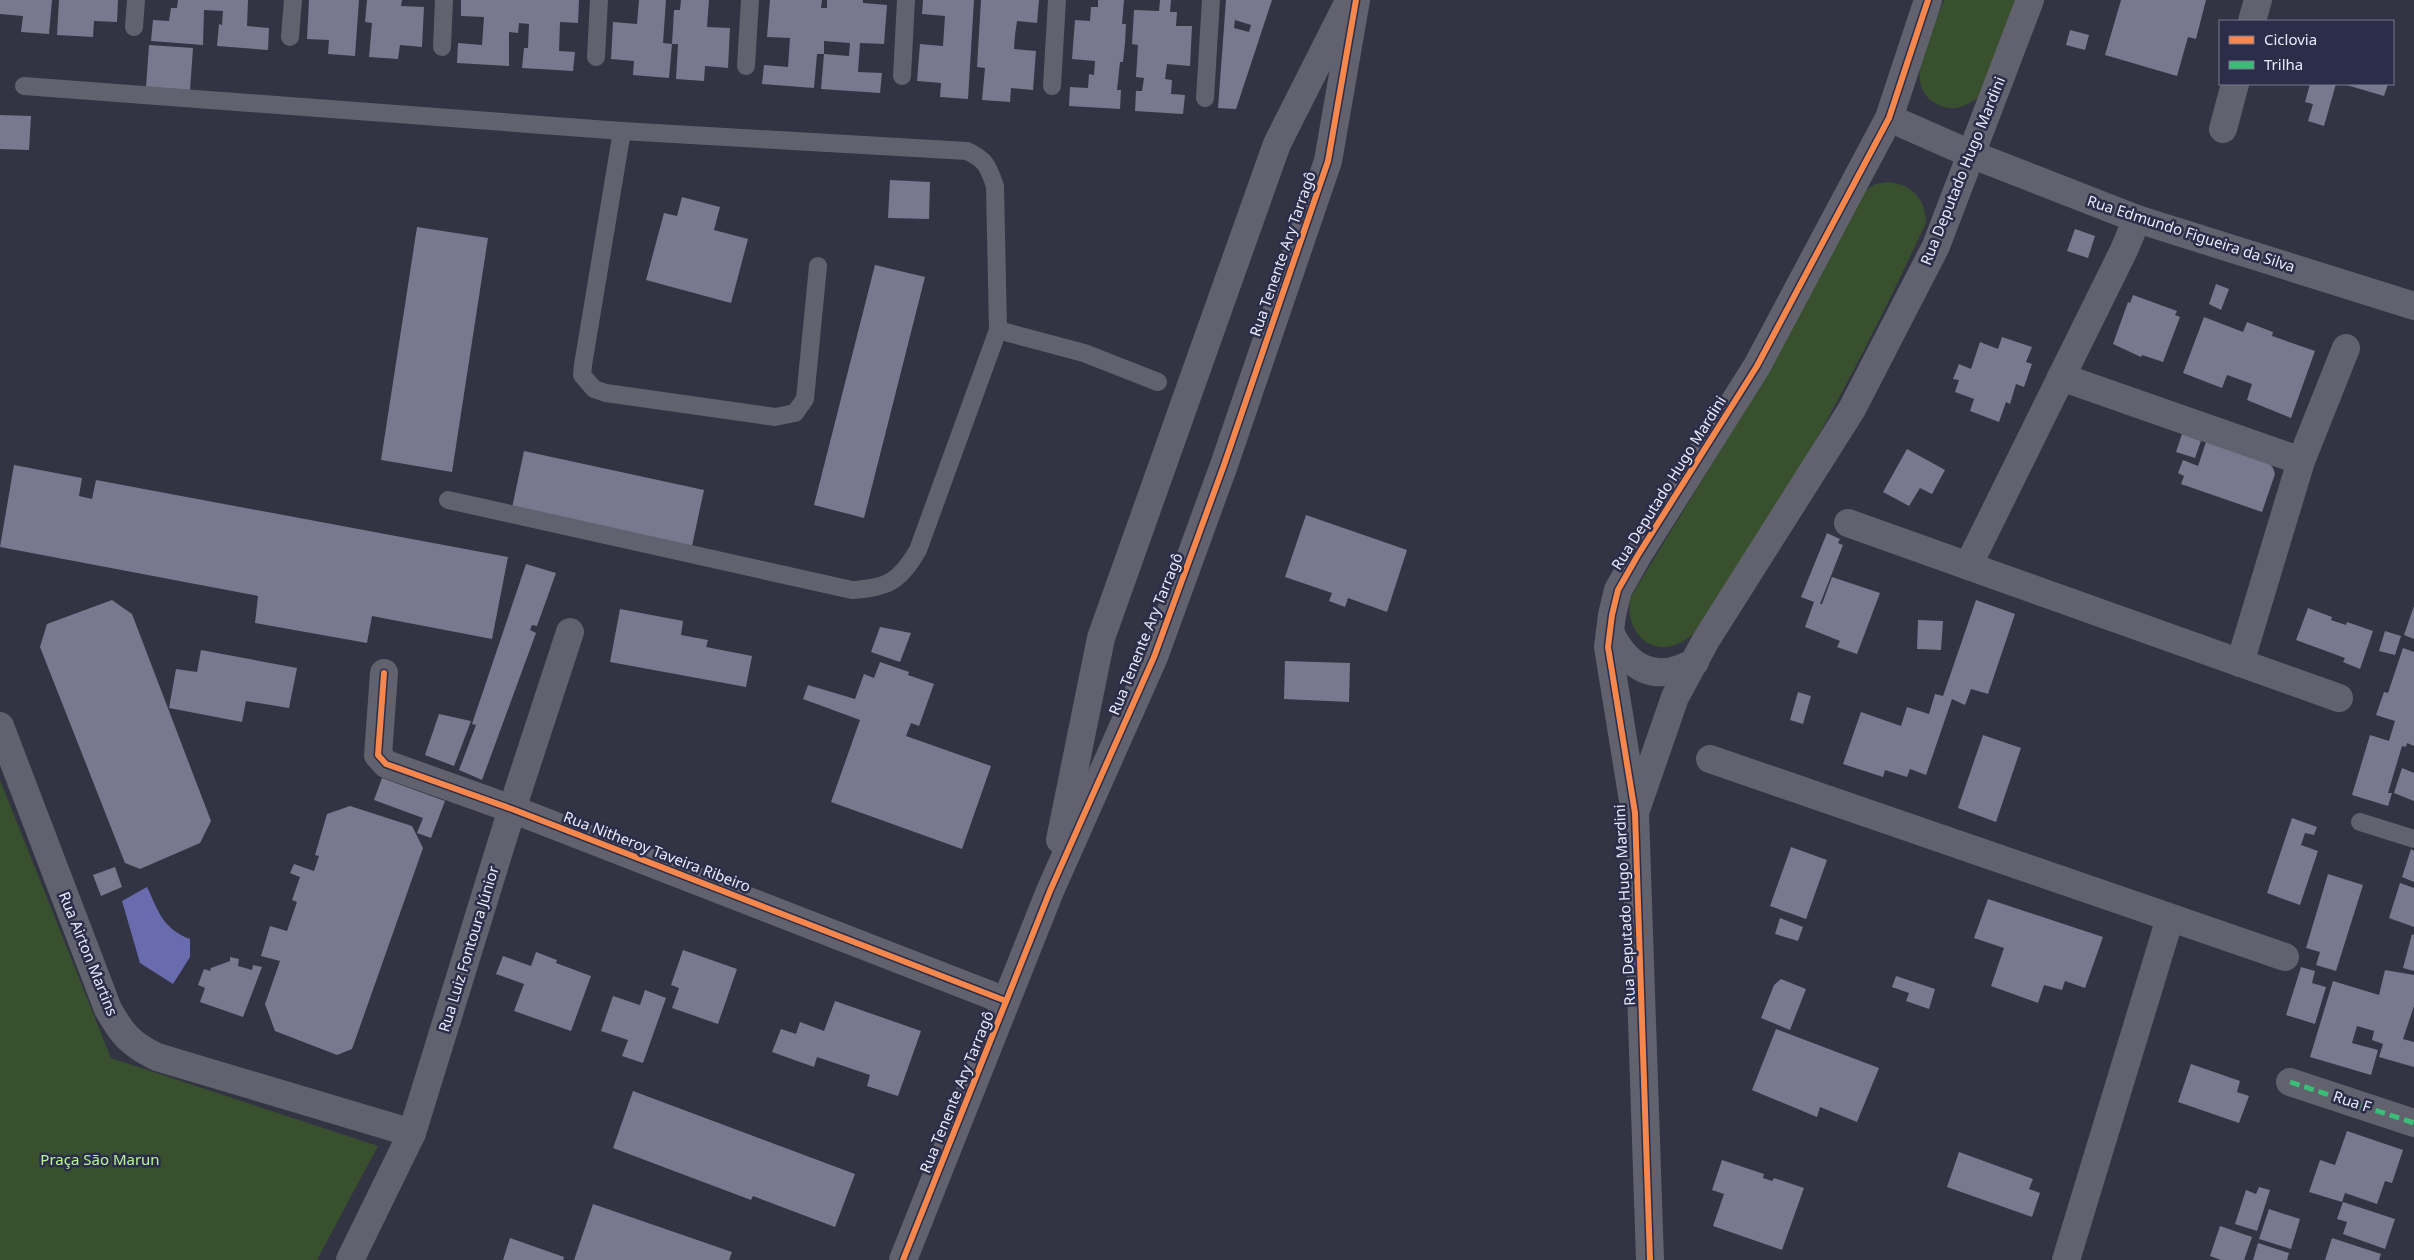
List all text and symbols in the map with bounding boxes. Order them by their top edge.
legend [2219,20,2394,85]
text: Ciclovia [2264,29,2317,49]
text: Trilha [2264,54,2303,74]
street label: Rua Deputado Hugo Mardini [1915,73,2009,268]
street label: Rua Tenente Ary Tarragô [1244,169,1320,339]
street label: Rua Edmundo Figueira da Silva [2085,190,2298,276]
street label: Rua Deputado Hugo Mardini [1606,392,1730,573]
street label: Rua Tenente Ary Tarragô [1103,550,1187,718]
street label: Rua Deputado Hugo Mardini [1609,804,1639,1006]
street label: Rua Nitheroy Taveira Ribeiro [561,806,754,896]
street label: Rua Luiz Fontoura Júnior [433,863,503,1034]
street label: Rua Airton Martins [55,889,123,1019]
street label: Rua Tenente Ary Tarragô [914,1008,998,1176]
street label: Rua F [2331,1086,2374,1117]
park label: Praça São Marun [40,1149,160,1169]

